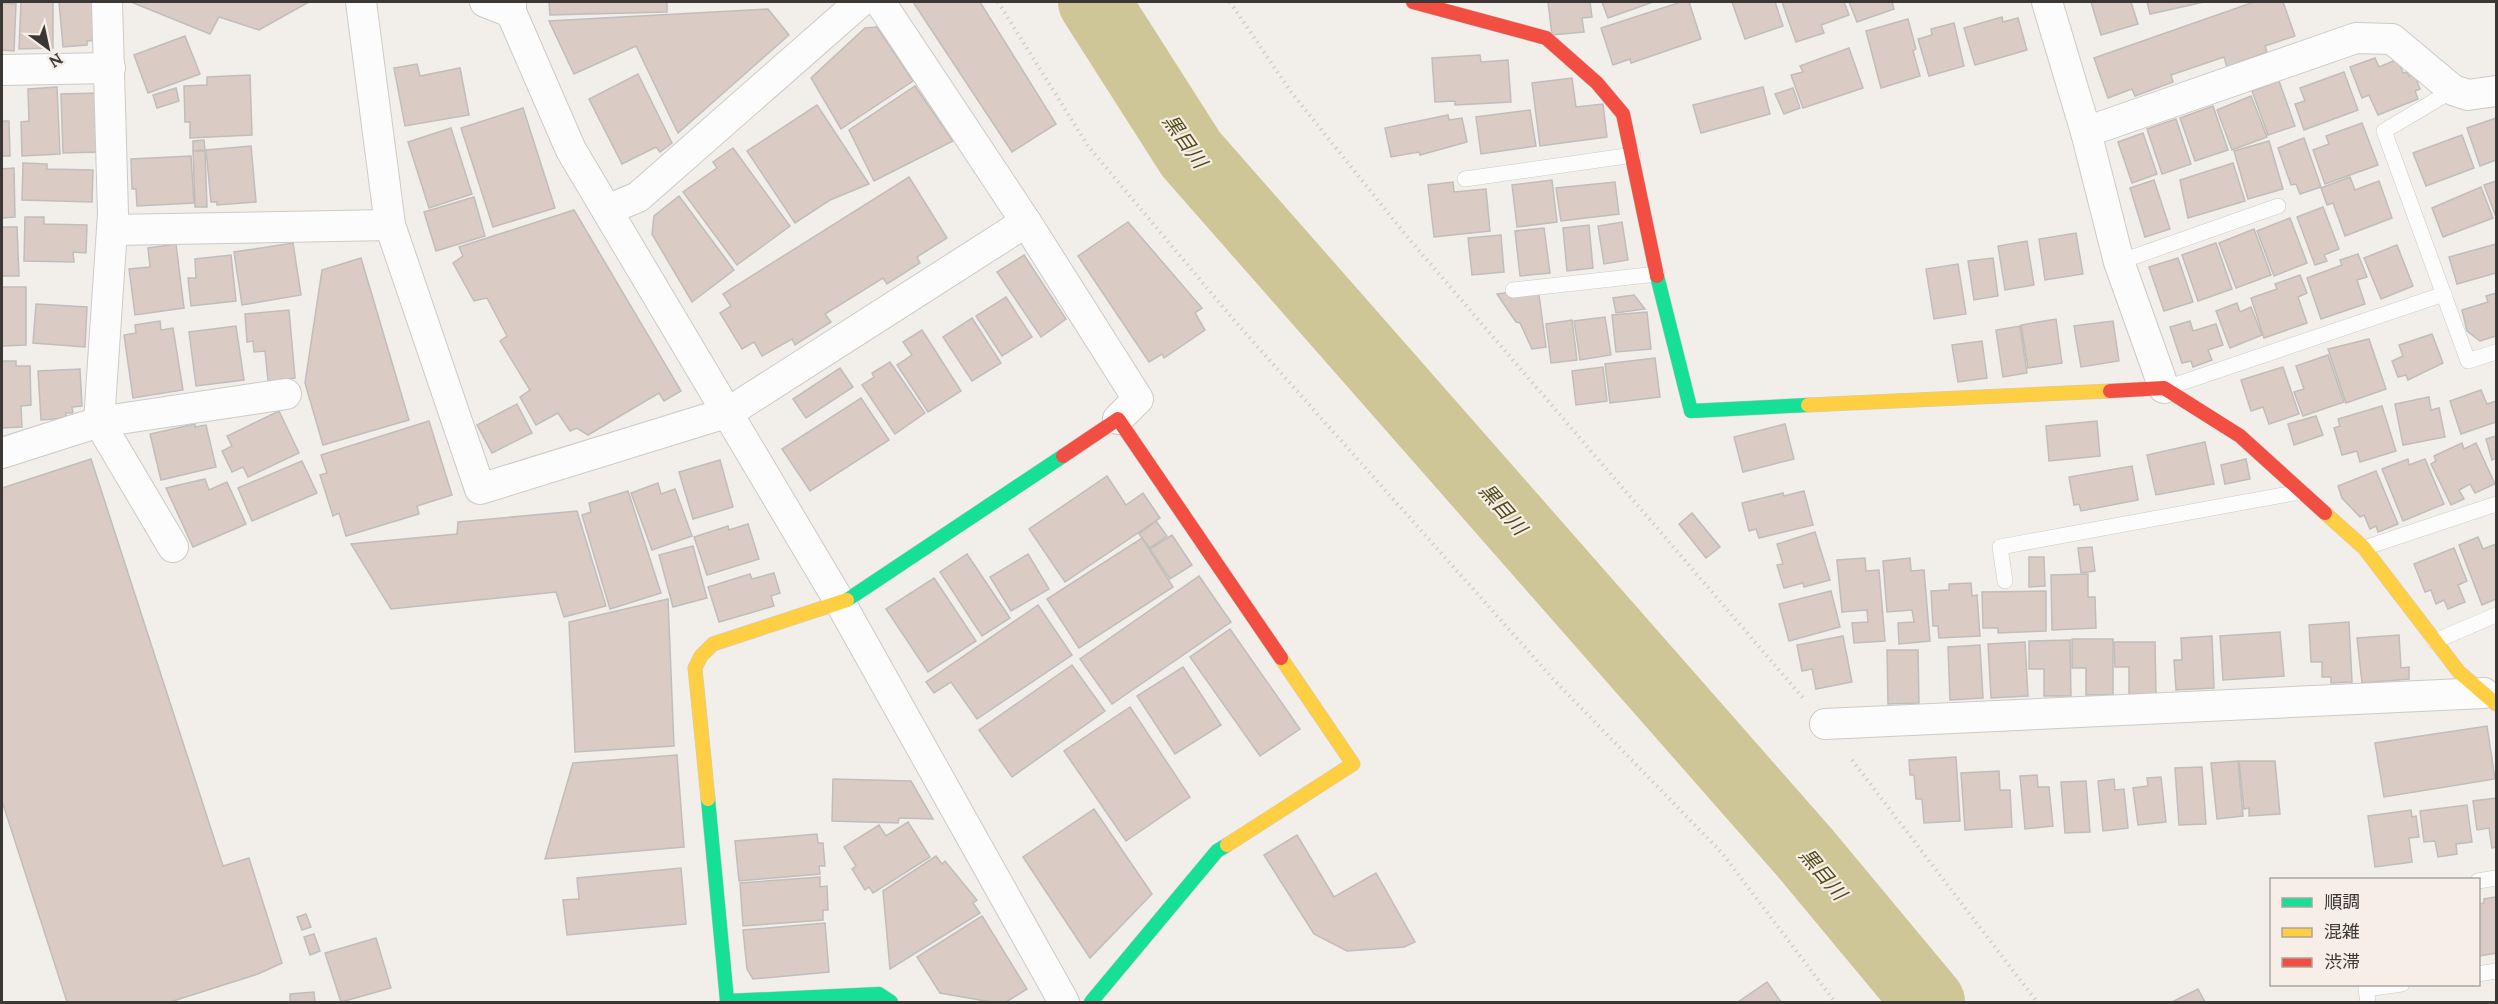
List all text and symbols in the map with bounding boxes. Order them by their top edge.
north arrow [18,18,78,78]
text: N [46,49,67,72]
water label: 黒目川 [1158,109,1214,174]
water label: 黒目川 [1474,478,1534,541]
water label: 黒目川 [1795,843,1854,906]
legend [2270,878,2480,986]
text: 順調 [2324,890,2360,913]
text: 混雑 [2324,920,2360,943]
text: 渋滞 [2324,950,2360,973]

